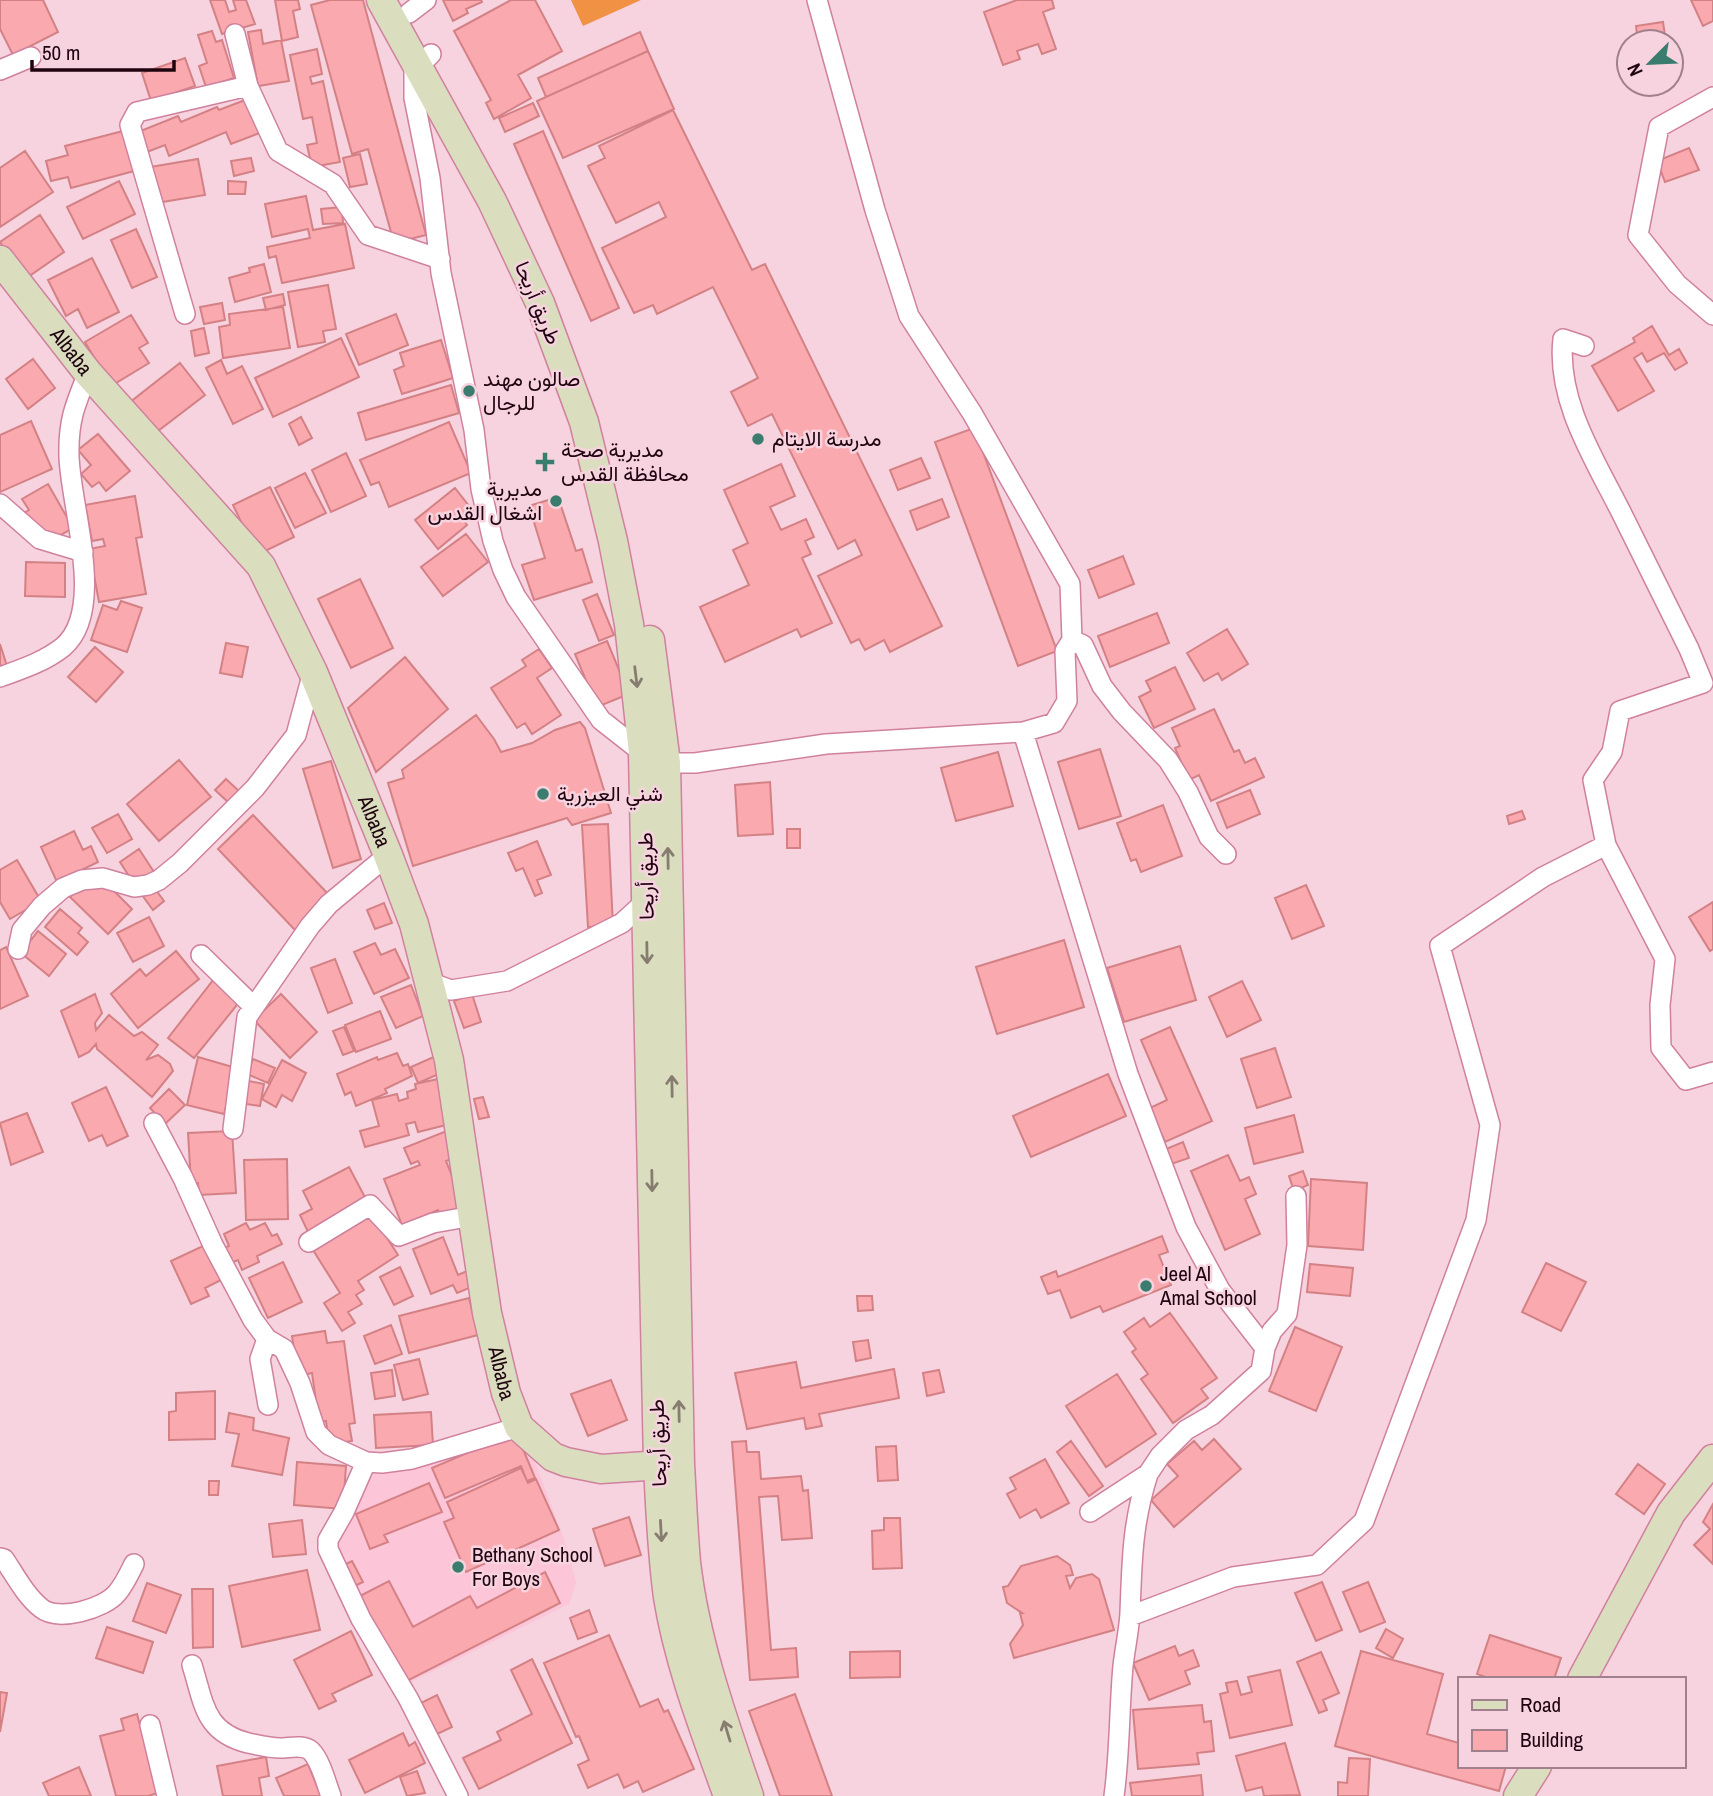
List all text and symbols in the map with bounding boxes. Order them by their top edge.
scale bar [32,28,173,72]
north arrow [1615,28,1685,98]
text: 50 m [42,38,80,67]
text: N [1620,59,1649,80]
street label: طريق أريحا [508,257,569,349]
street label: Albaba [43,320,100,382]
place label: صالون مهند للرجال [483,364,580,417]
marker: صالون مهند للرجال [461,383,477,399]
place label: مدرسة الايتام [772,424,882,453]
marker: مدرسة الايتام [750,431,766,447]
place label: مديرية صحة محافظة القدس [561,435,689,488]
marker: مديرية صحة محافظة القدس [535,452,555,472]
place label: مديرية اشغال القدس [427,474,542,527]
marker: مديرية اشغال القدس [548,493,564,509]
one-way arrow [629,665,642,688]
place label: شني العيزرية [557,779,663,811]
marker: شني العيزرية [535,786,551,802]
street label: Albaba [351,790,398,852]
street label: طريق أريحا [630,832,661,920]
one-way arrow [661,847,675,870]
one-way arrow [641,942,654,965]
one-way arrow [666,1074,679,1097]
one-way arrow [645,1169,659,1192]
place label: Jeel Al Amal School [1159,1259,1257,1312]
marker: Jeel Al Amal School [1138,1278,1154,1294]
street label: Albaba [481,1343,522,1404]
street label: طريق أريحا [641,1399,674,1487]
one-way arrow [672,1400,686,1423]
one-way arrow [655,1519,668,1541]
place label: Bethany School For Boys [472,1540,593,1593]
marker: Bethany School For Boys [450,1559,466,1575]
legend [1458,1677,1685,1768]
text: Road [1520,1690,1561,1719]
one-way arrow [720,1721,733,1743]
text: Building [1520,1725,1584,1754]

